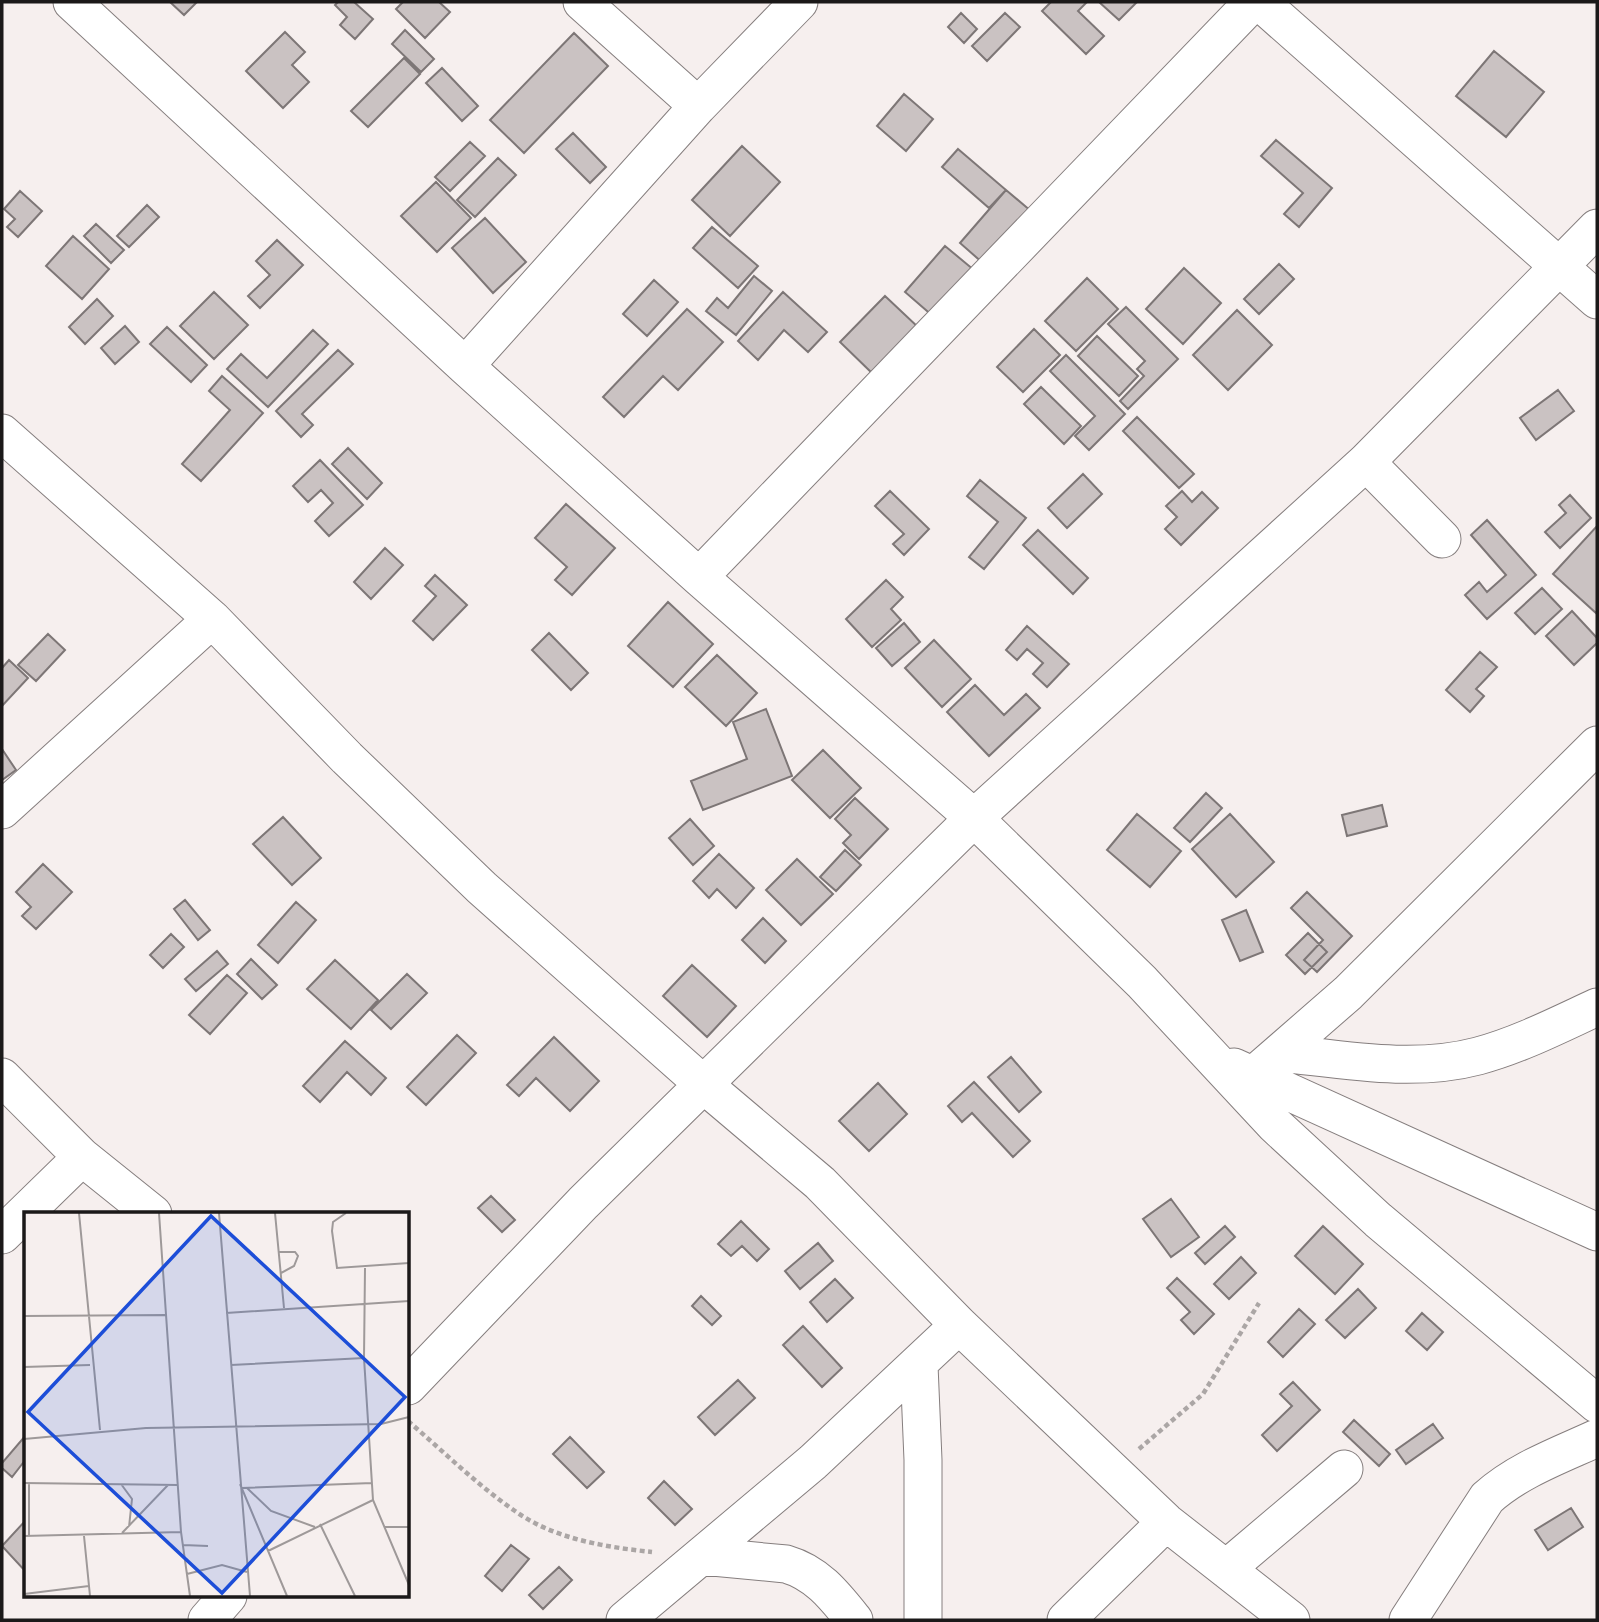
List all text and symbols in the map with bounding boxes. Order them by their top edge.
inset map [24,1212,410,1598]

